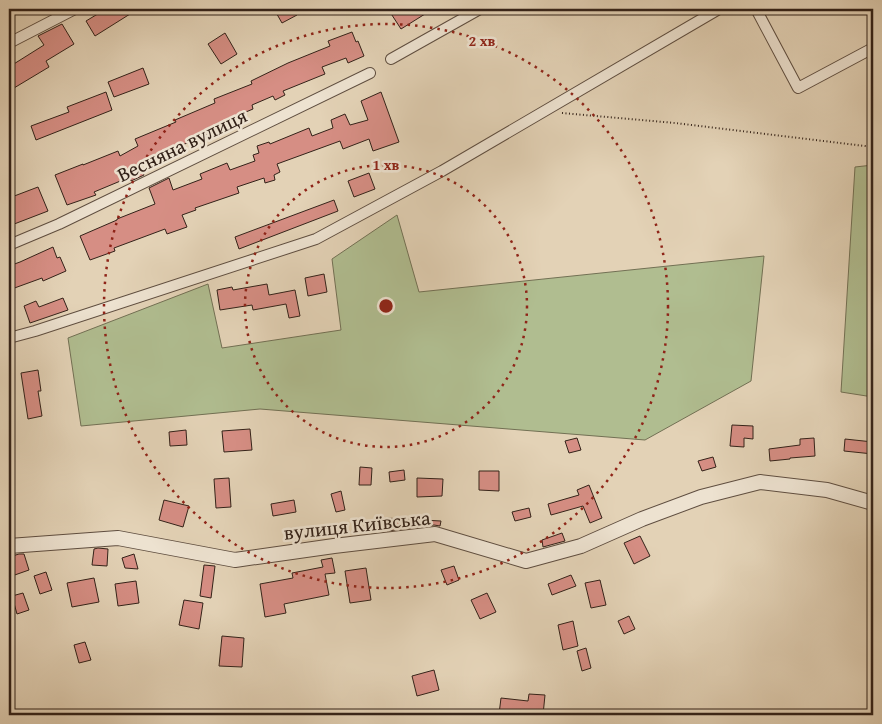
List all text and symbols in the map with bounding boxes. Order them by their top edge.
text: 2 хв [469,30,496,51]
street label: Весняна вулиця [112,101,252,189]
text: 1 хв [373,154,400,175]
centre of rings [377,297,395,315]
street label: вулиця Київська [282,502,432,547]

